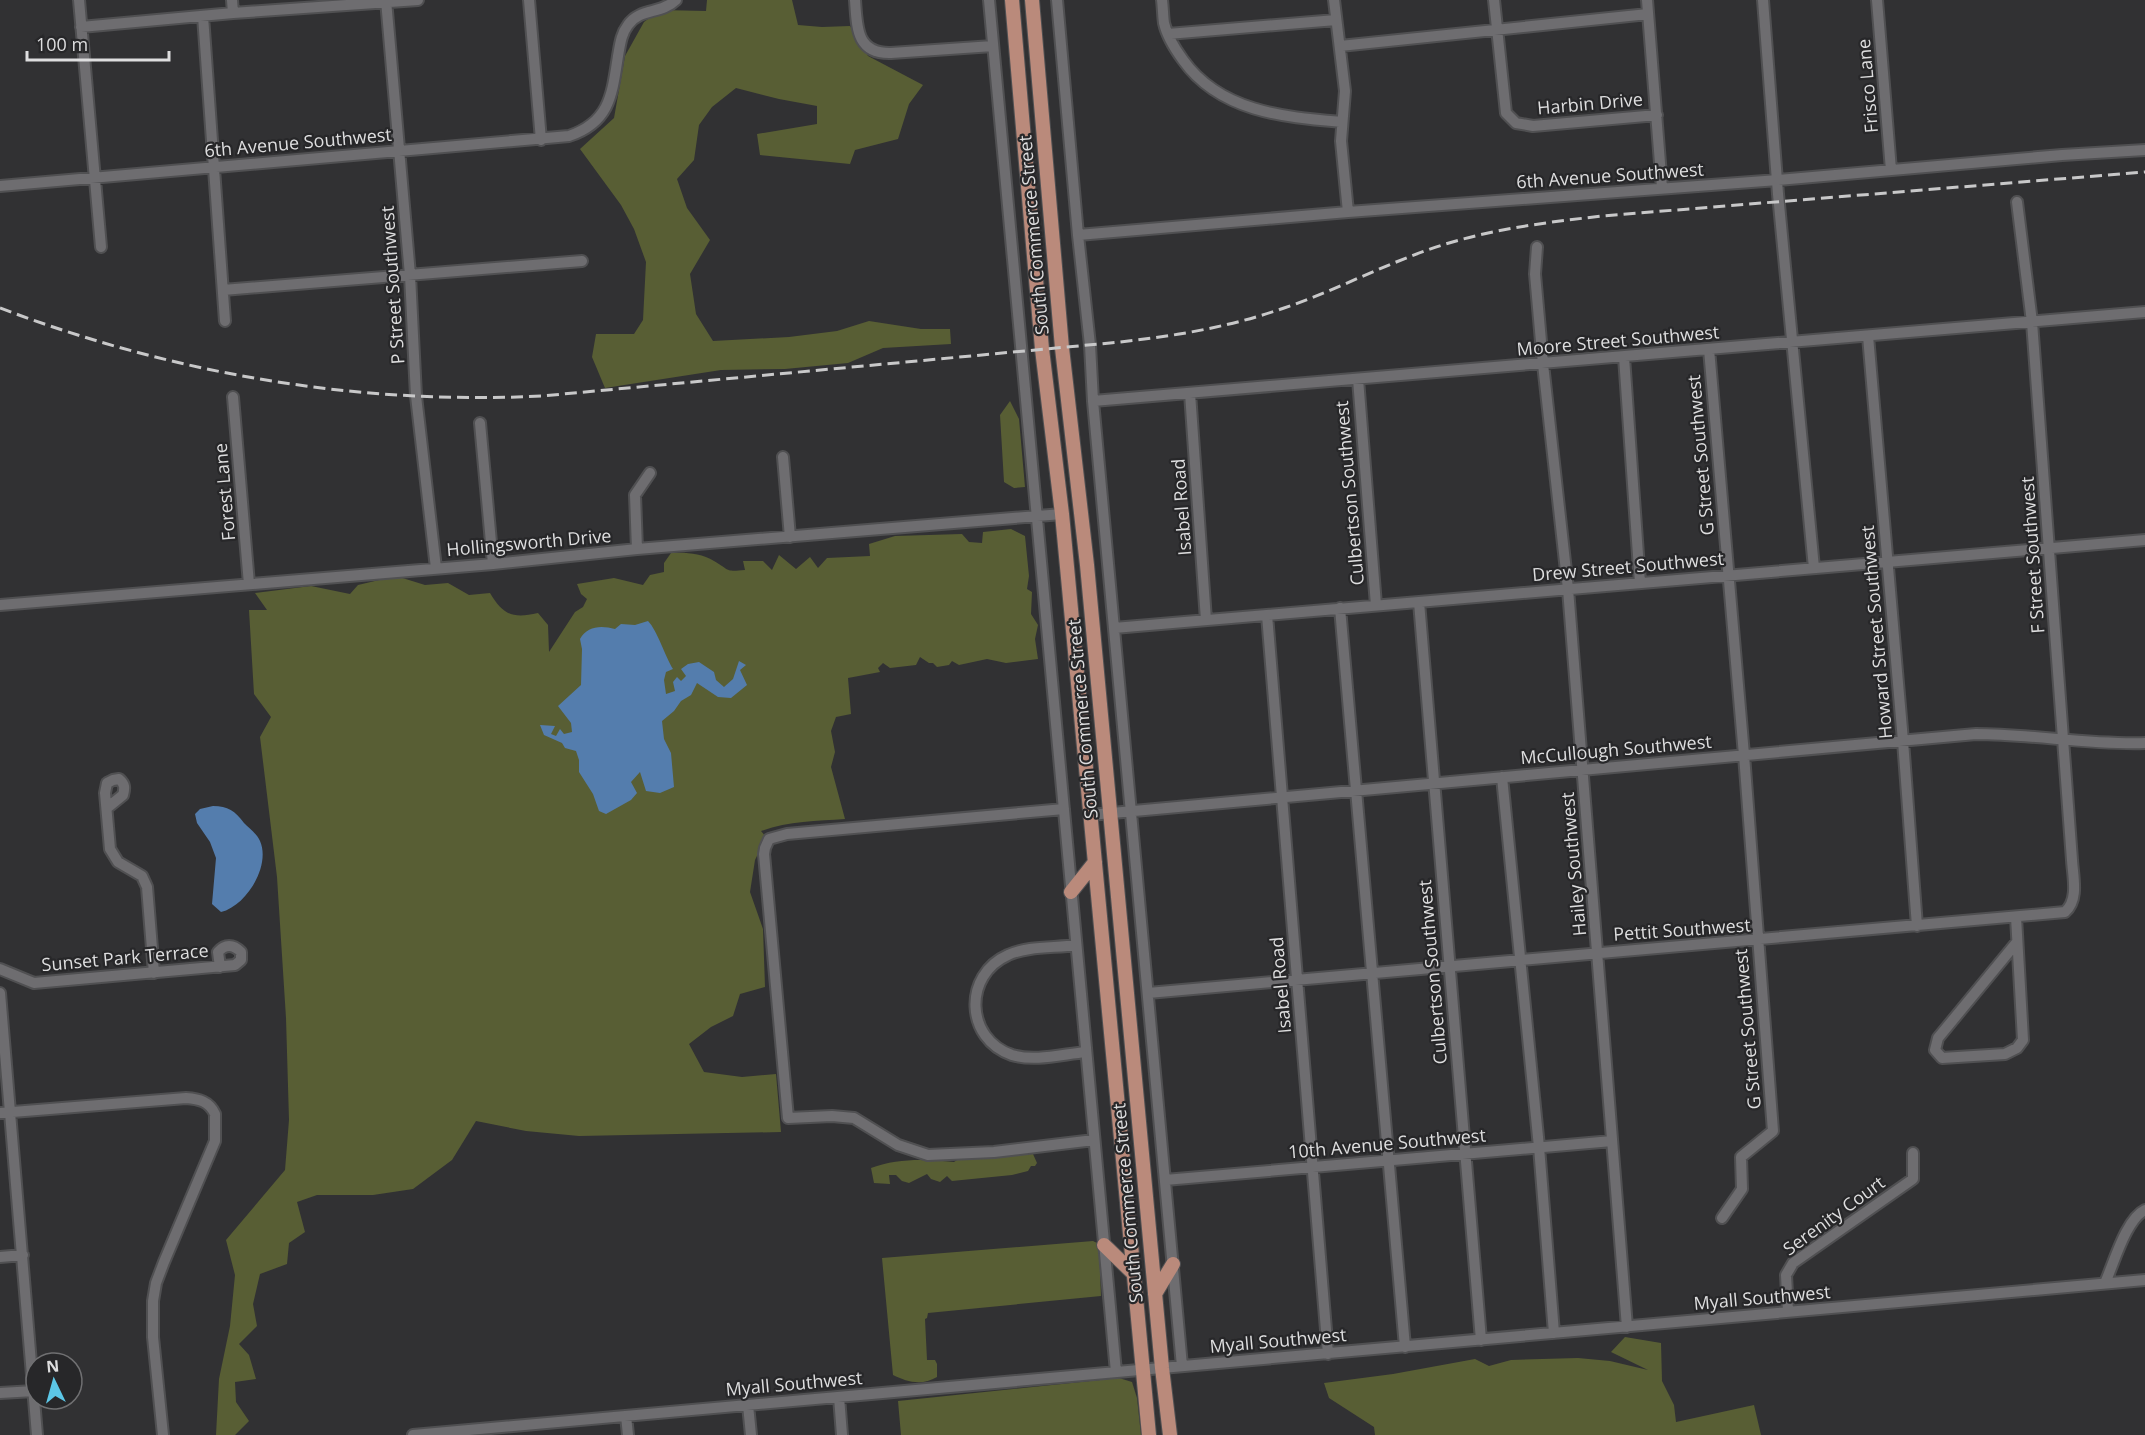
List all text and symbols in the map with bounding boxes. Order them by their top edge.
scale bar [27,24,170,62]
text: 100 m [36,32,88,56]
street label: Frisco Lane [1851,38,1883,134]
street label: Harbin Drive [1536,86,1644,120]
street label: 6th Avenue Southwest [203,122,393,162]
street label: South Commerce Street [1012,134,1054,336]
street label: 6th Avenue Southwest [1515,156,1705,194]
street label: P Street Southwest [374,205,410,365]
street label: Moore Street Southwest [1516,319,1720,361]
street label: G Street Southwest [1681,374,1719,536]
street label: Culbertson Southwest [1329,400,1369,586]
street label: Forest Lane [208,442,240,542]
street label: Isabel Road [1166,458,1196,556]
street label: F Street Southwest [2015,476,2049,634]
street label: Hollingsworth Drive [445,523,612,561]
street label: Howard Street Southwest [1855,524,1897,740]
street label: Drew Street Southwest [1531,546,1725,586]
street label: South Commerce Street [1061,618,1103,820]
street label: McCullough Southwest [1519,729,1713,769]
street label: Hailey Southwest [1555,791,1591,937]
street label: Culbertson Southwest [1412,879,1452,1065]
street label: Pettit Southwest [1612,912,1751,946]
street label: Isabel Road [1264,936,1296,1034]
street label: Sunset Park Terrace [40,938,209,976]
street label: G Street Southwest [1728,948,1766,1110]
street label: South Commerce Street [1106,1102,1148,1304]
street label: 10th Avenue Southwest [1287,1122,1487,1164]
street label: Serenity Court [1778,1170,1889,1260]
street label: Myall Southwest [1693,1279,1831,1315]
street label: Myall Southwest [1209,1322,1347,1358]
north arrow [24,1351,84,1411]
text: N [45,1355,60,1378]
street label: Myall Southwest [725,1365,863,1401]

